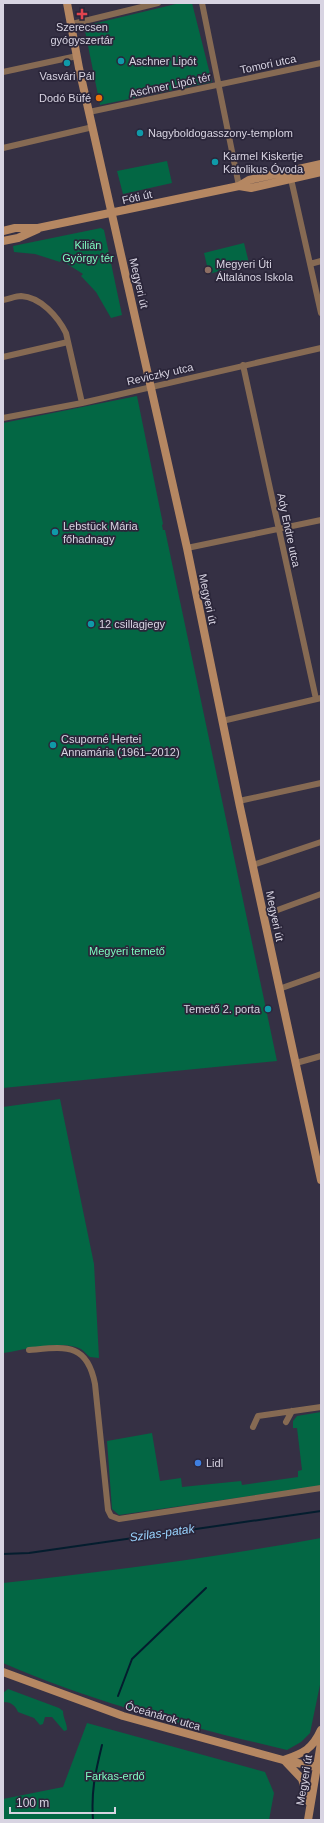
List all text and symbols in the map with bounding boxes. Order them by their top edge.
marker: Szerecsen gyógyszertár [77,9,87,19]
place label: Szerecsen gyógyszertár [51,21,114,46]
street label: Tomori utca [239,52,298,76]
place label: Aschner Lipót [129,55,196,67]
marker: Aschner Lipót [116,56,126,66]
marker: Vasvári Pál [62,58,72,68]
place label: Vasvári Pál [40,70,94,82]
street label: Aschner Lipót tér [128,70,212,100]
place label: Dodó Büfé [39,92,91,104]
marker: Dodó Büfé [94,93,104,103]
place label: Nagyboldogasszony-templom [148,127,293,139]
marker: Nagyboldogasszony-templom [135,128,145,138]
place label: Karmel Kiskertje Katolikus Óvoda [223,150,304,175]
marker: Karmel Kiskertje Katolikus Óvoda [210,157,220,167]
street label: Fóti út [121,188,153,206]
park label: Kilián György tér [62,239,114,264]
street label: Megyeri út [127,257,151,309]
place label: Megyeri Úti Általános Iskola [216,258,294,283]
marker: Megyeri Úti Általános Iskola [203,265,213,275]
street label: Reviczky utca [126,360,195,387]
street label: Ady Endre utca [275,492,303,569]
place label: Lebstück Mária főhadnagy [63,520,138,545]
marker: Lebstück Mária főhadnagy [50,527,60,537]
street label: Megyeri út [197,573,219,625]
place label: 12 csillagjegy [99,618,166,630]
marker: 12 csillagjegy [86,619,96,629]
place label: Csuporné Hertei Annamária (1961–2012) [61,733,180,758]
marker: Csuporné Hertei Annamária (1961–2012) [48,740,58,750]
street label: Megyeri út [264,890,286,942]
park label: Megyeri temető [89,945,165,957]
place label: Temető 2. porta [184,1003,261,1015]
marker: Temető 2. porta [263,1004,273,1014]
place label: Lidl [206,1457,223,1469]
marker: Lidl [193,1458,203,1468]
water label: Szilas-patak [129,1521,196,1544]
street label: Óceánárok utca [124,1700,203,1733]
street label: Megyeri út [294,1754,314,1806]
park label: Farkas-erdő [85,1770,145,1782]
scale bar [10,1789,115,1815]
text: 100 m [16,1796,49,1810]

